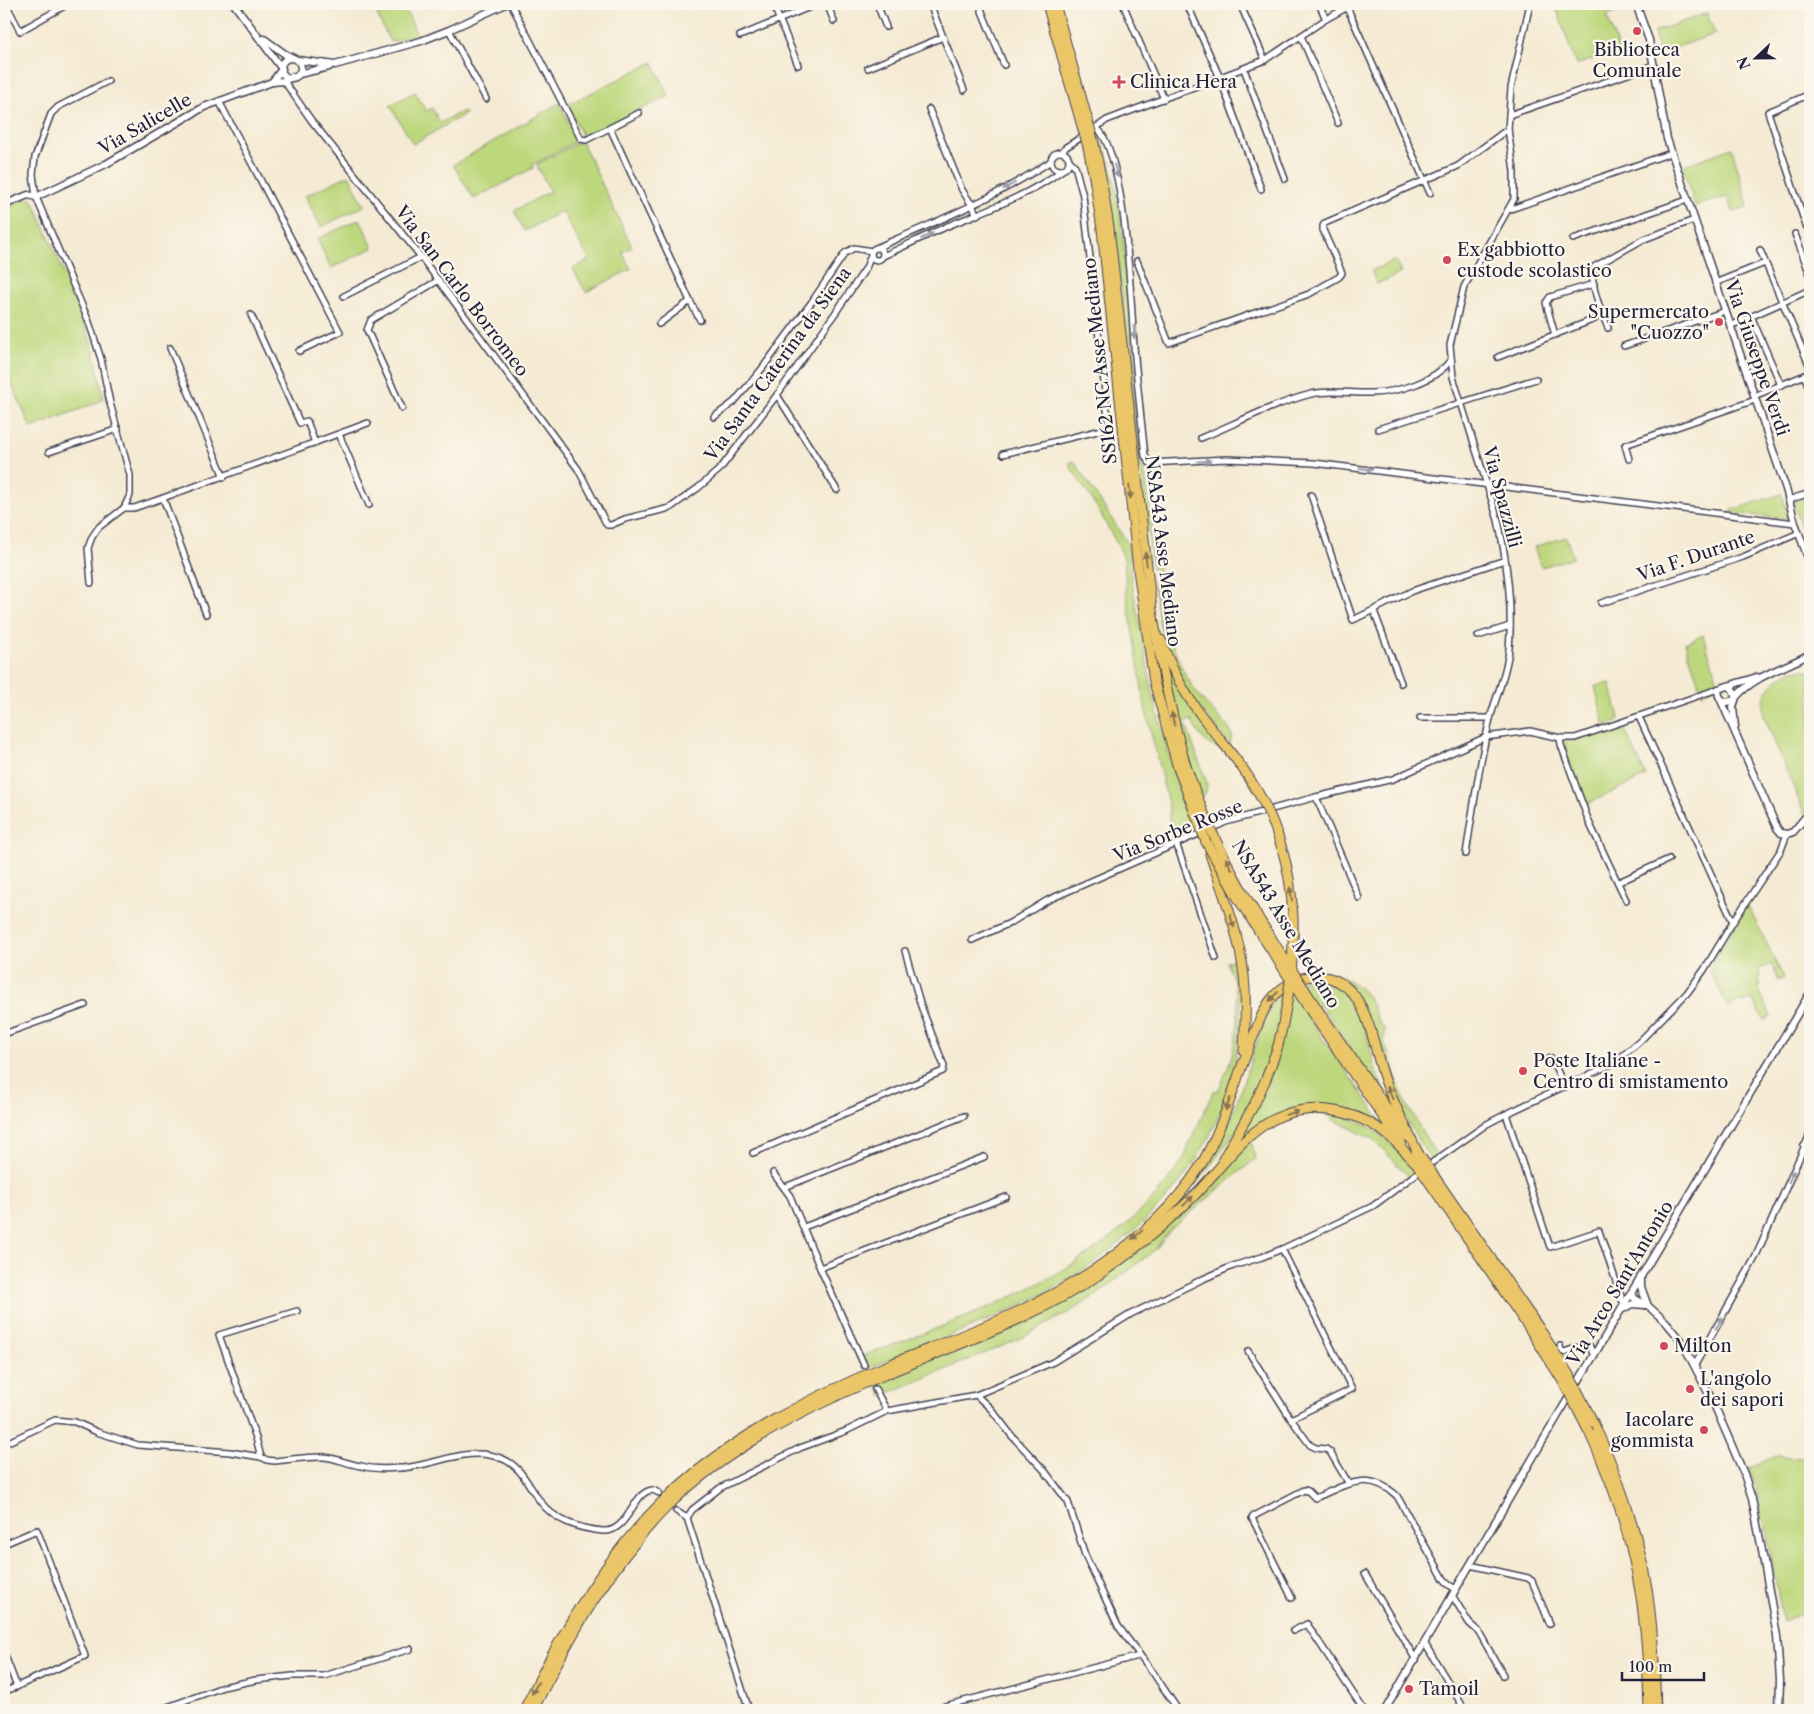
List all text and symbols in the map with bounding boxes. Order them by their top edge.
marker: Biblioteca Comunale [1631,25,1643,37]
north arrow [1732,32,1782,82]
place label: Biblioteca Comunale [1593,39,1681,82]
text: N [1733,54,1755,72]
place label: Clinica Hera [1130,71,1238,93]
marker: Clinica Hera [1112,75,1126,89]
street label: Via Salicelle [94,89,195,160]
one-way arrow [1112,163,1120,178]
one-way arrow [1002,182,1016,190]
street label: Via San Carlo Borromeo [390,200,533,381]
one-way arrow [920,231,934,239]
place label: Ex gabbiotto custode scolastico [1457,239,1612,282]
marker: Ex gabbiotto custode scolastico [1441,254,1453,266]
street label: SS162 NC Asse Mediano [1078,257,1122,465]
street label: Via Santa Caterina da Siena [700,262,856,466]
street label: Via Giuseppe Verdi [1720,276,1794,439]
place label: Supermercato "Cuozzo" [1588,301,1709,344]
marker: Supermercato "Cuozzo" [1713,316,1725,328]
one-way arrow [1130,324,1138,340]
street label: Via Spazzilli [1478,443,1526,551]
street label: NSA543 Asse Mediano [1140,454,1186,648]
one-way arrow [1196,456,1212,464]
one-way arrow [1358,465,1374,473]
one-way arrow [1126,485,1134,501]
street label: Via F. Durante [1633,526,1758,587]
one-way arrow [1142,551,1150,567]
one-way arrow [1169,712,1177,727]
street label: Via Sorbe Rosse [1109,795,1246,867]
street label: NSA543 Asse Mediano [1227,836,1345,1012]
one-way arrow [1225,857,1233,872]
one-way arrow [1287,885,1295,901]
one-way arrow [1228,914,1236,929]
one-way arrow [1268,989,1280,1001]
place label: Poste Italiane - Centro di smistamento [1533,1050,1728,1093]
marker: Poste Italiane - Centro di smistamento [1517,1065,1529,1077]
one-way arrow [1386,1086,1393,1101]
one-way arrow [1224,1097,1232,1112]
one-way arrow [1285,1109,1300,1117]
one-way arrow [1787,1170,1795,1184]
one-way arrow [1182,1195,1194,1207]
street label: Via Arco Sant'Antonio [1562,1197,1678,1370]
one-way arrow [1131,1230,1144,1241]
one-way arrow [1715,1316,1724,1329]
place label: Milton [1674,1335,1732,1357]
marker: Milton [1658,1340,1670,1352]
place label: L'angolo dei sapori [1700,1368,1784,1411]
marker: L'angolo dei sapori [1684,1383,1696,1395]
place label: Iacolare gommista [1611,1409,1694,1452]
marker: Iacolare gommista [1698,1424,1710,1436]
scale bar [1622,1649,1704,1681]
text: 100 m [1629,1657,1672,1676]
place label: Tamoil [1419,1678,1479,1700]
one-way arrow [531,1681,539,1695]
marker: Tamoil [1403,1683,1415,1695]

